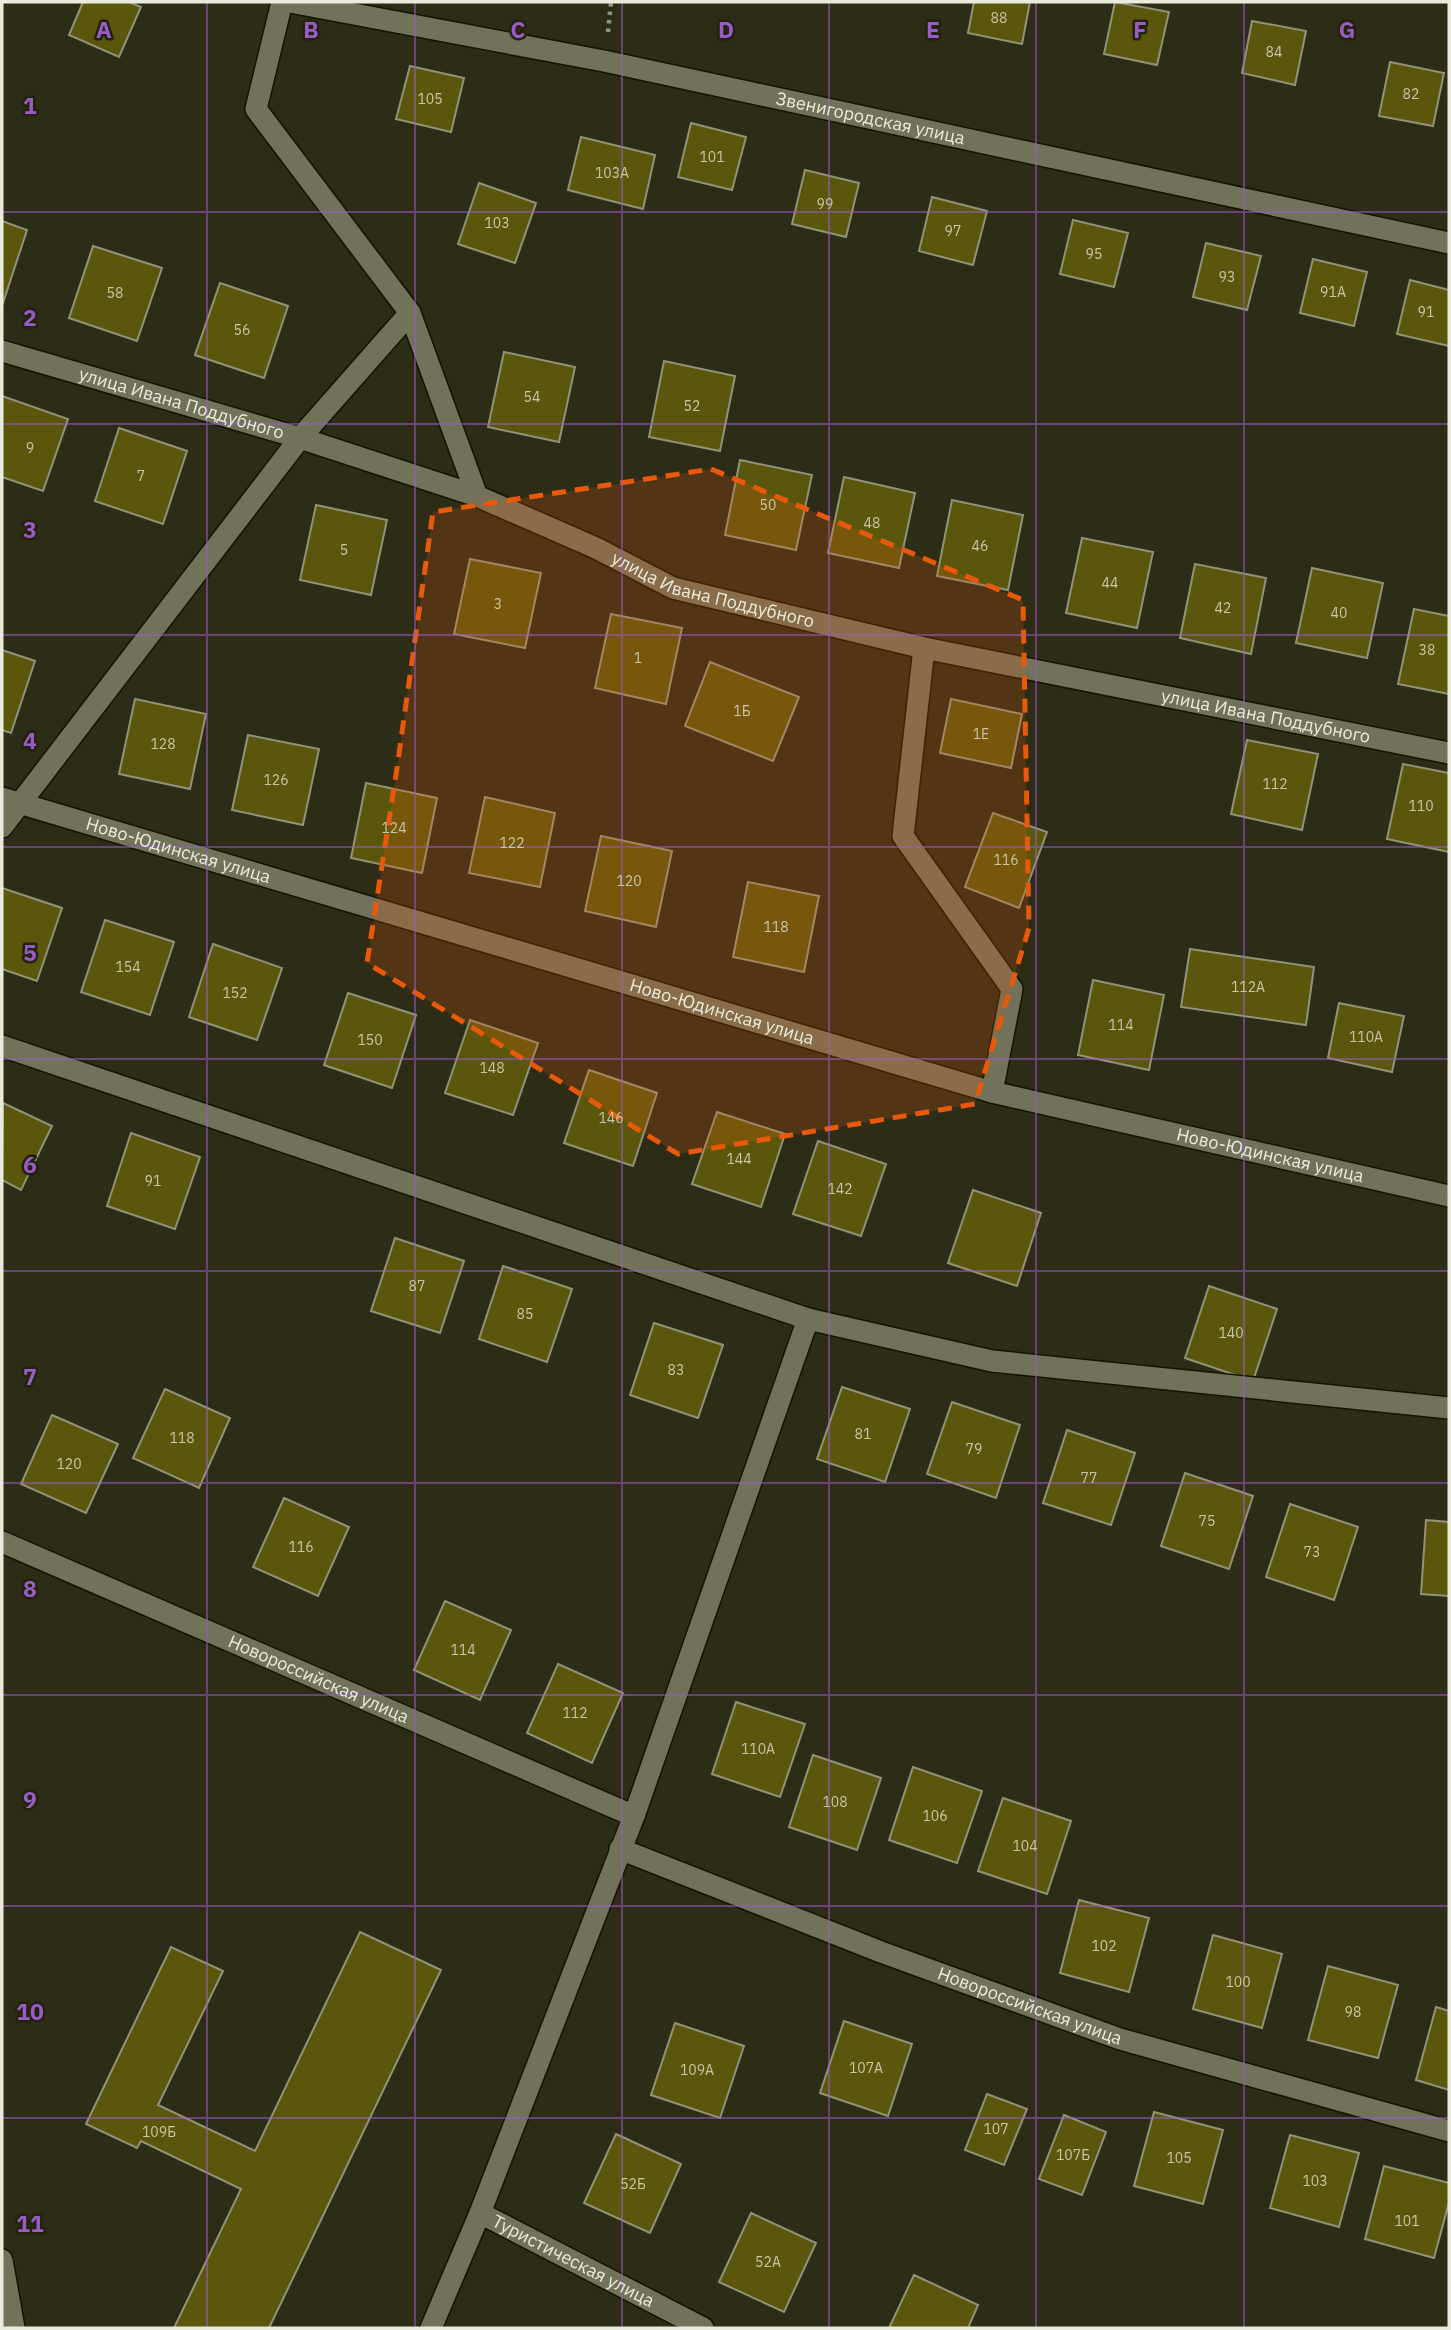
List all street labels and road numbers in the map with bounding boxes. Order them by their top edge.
street label: Звенигородская улица [774,86,968,150]
street label: улица Ивана Поддубного [76,362,287,444]
street label: улица Ивана Поддубного [608,546,817,632]
street label: улица Ивана Поддубного [1159,684,1372,748]
street label: Ново-Юдинская улица [83,812,274,888]
street label: Ново-Юдинская улица [627,973,818,1050]
street label: Ново-Юдинская улица [1174,1122,1367,1187]
street label: Новороссийская улица [225,1629,413,1728]
street label: Новороссийская улица [935,1962,1126,2050]
street label: Туристическая улица [488,2209,659,2312]

